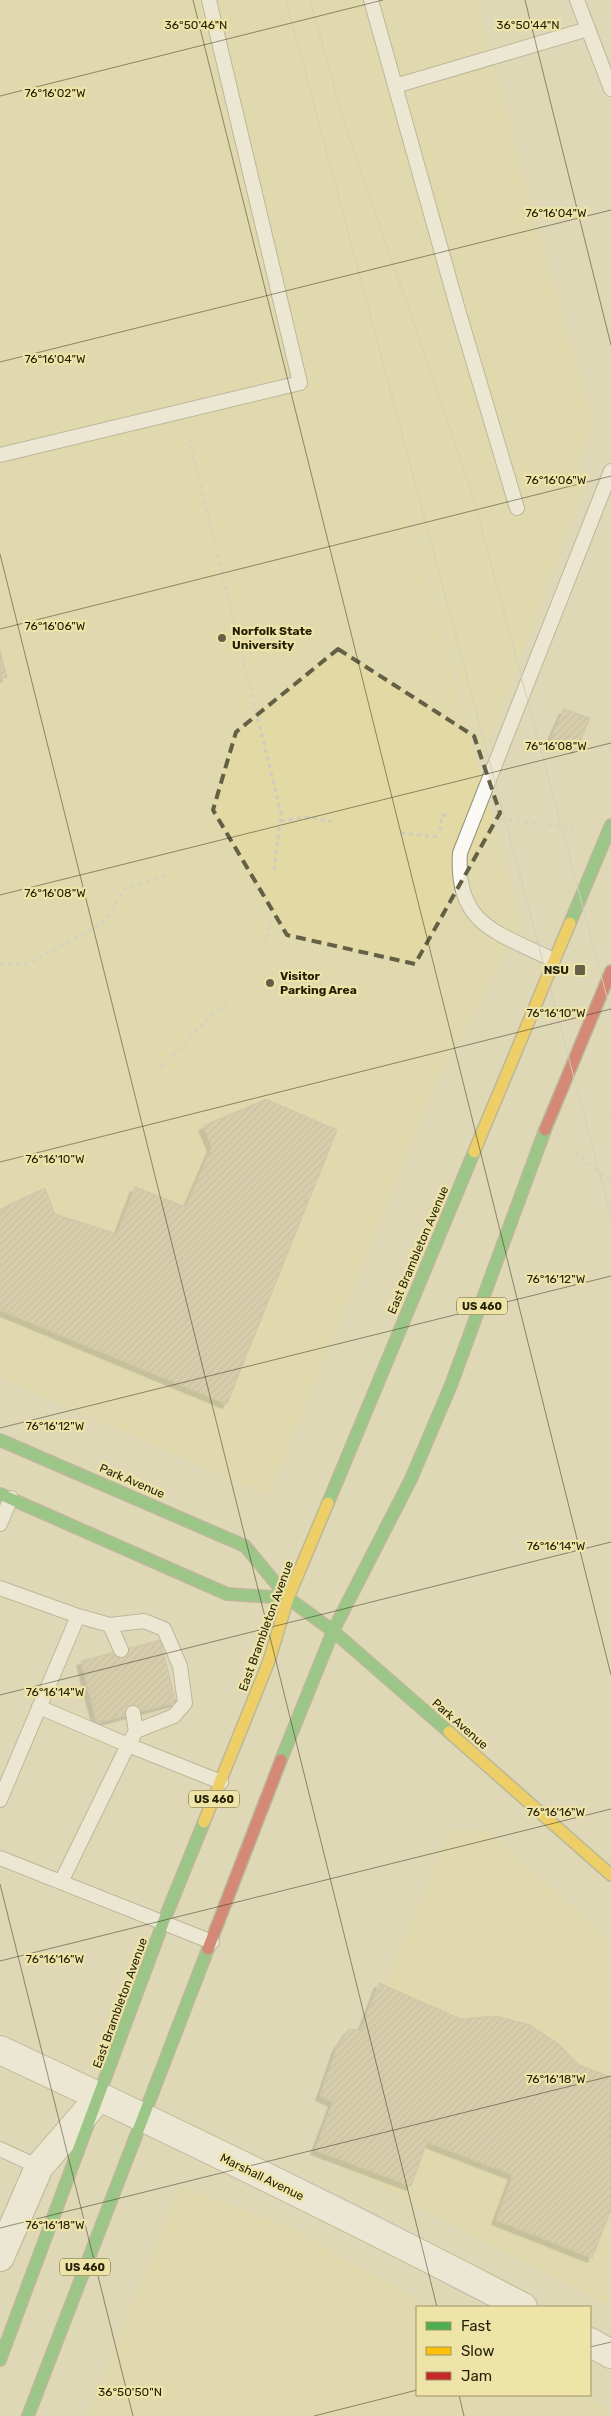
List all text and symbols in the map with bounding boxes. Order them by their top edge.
text: 36°50'46"N [165,18,227,32]
text: 36°50'44"N [496,18,560,32]
text: 76°16'02"W [25,86,86,100]
text: 76°16'04"W [525,206,587,220]
text: 76°16'04"W [24,352,86,366]
text: 76°16'06"W [526,473,587,487]
text: 76°16'06"W [25,619,86,633]
place label: Norfolk State University [232,624,312,652]
marker: Norfolk State University [216,632,228,644]
text: 76°16'08"W [525,739,587,753]
text: 76°16'08"W [24,886,86,900]
place label: NSU [544,963,569,977]
marker: NSU [573,963,587,977]
place label: Visitor Parking Area [280,969,357,997]
marker: Visitor Parking Area [264,977,276,989]
text: 76°16'10"W [526,1006,586,1020]
text: 76°16'10"W [25,1152,85,1166]
street label: East Brambleton Avenue [385,1184,451,1316]
text: 76°16'12"W [527,1272,586,1286]
road number: US 460 [457,1298,507,1314]
text: 76°16'12"W [26,1419,85,1433]
street label: Park Avenue [97,1461,167,1501]
text: 76°16'14"W [527,1539,586,1553]
street label: East Brambleton Avenue [236,1559,296,1693]
text: 76°16'14"W [26,1685,85,1699]
street label: Park Avenue [429,1696,491,1752]
road number: US 460 [189,1790,239,1808]
text: 76°16'16"W [527,1805,586,1819]
street label: East Brambleton Avenue [90,1936,150,2070]
text: 76°16'16"W [26,1952,85,1966]
text: 76°16'18"W [526,2072,586,2086]
street label: Marshall Avenue [218,2151,306,2203]
text: 76°16'18"W [25,2218,85,2232]
road number: US 460 [60,2258,110,2276]
legend [416,2306,591,2396]
text: Fast [461,2317,491,2335]
text: Slow [461,2342,494,2360]
text: Jam [461,2367,492,2385]
text: 36°50'50"N [98,2385,162,2399]

